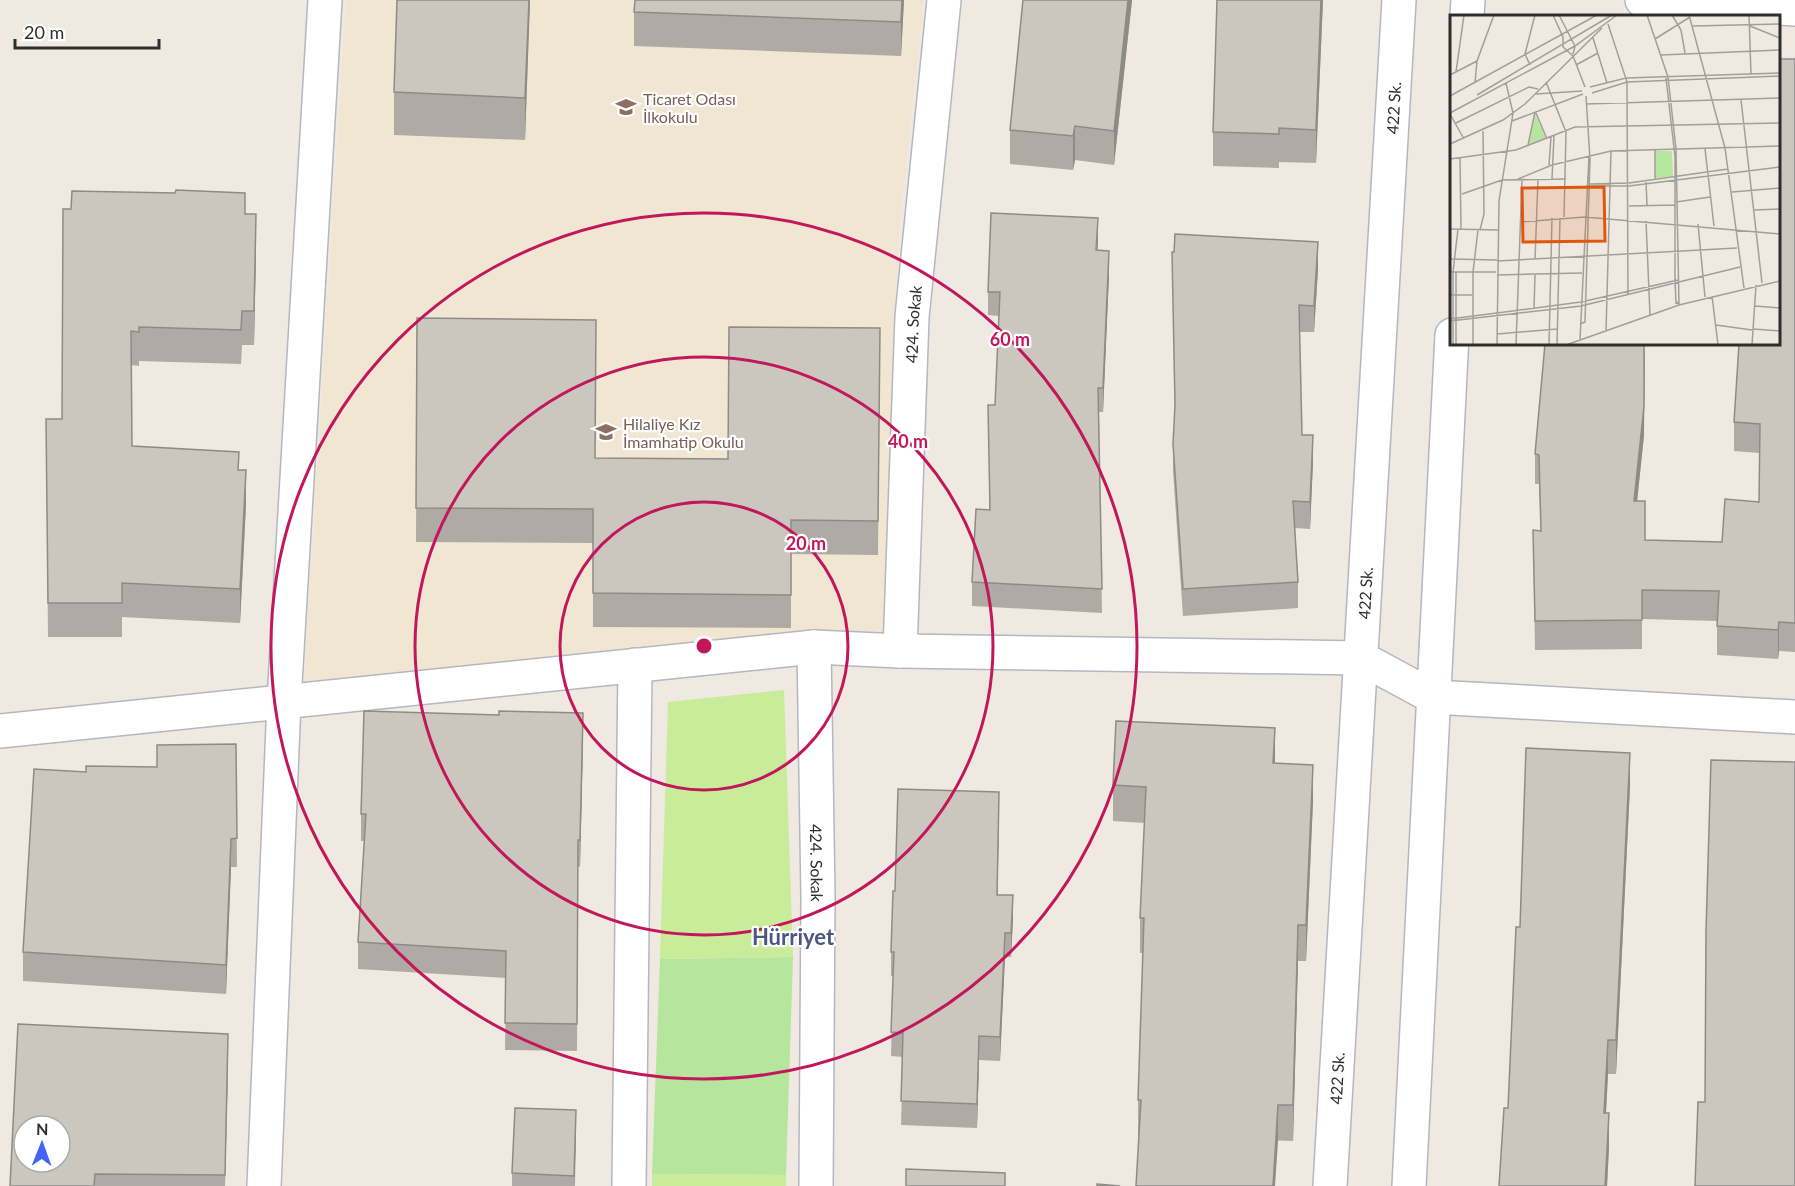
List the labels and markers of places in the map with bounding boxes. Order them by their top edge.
place label: Ticaret Odası İlkokulu [643,89,736,126]
school or university icon: Ticaret Odası İlkokulu [614,95,638,119]
place label: Hilaliye Kız İmamhatip Okulu [623,414,744,451]
school or university icon: Hilaliye Kız İmamhatip Okulu [594,420,618,444]
centre of rings [694,636,714,656]

